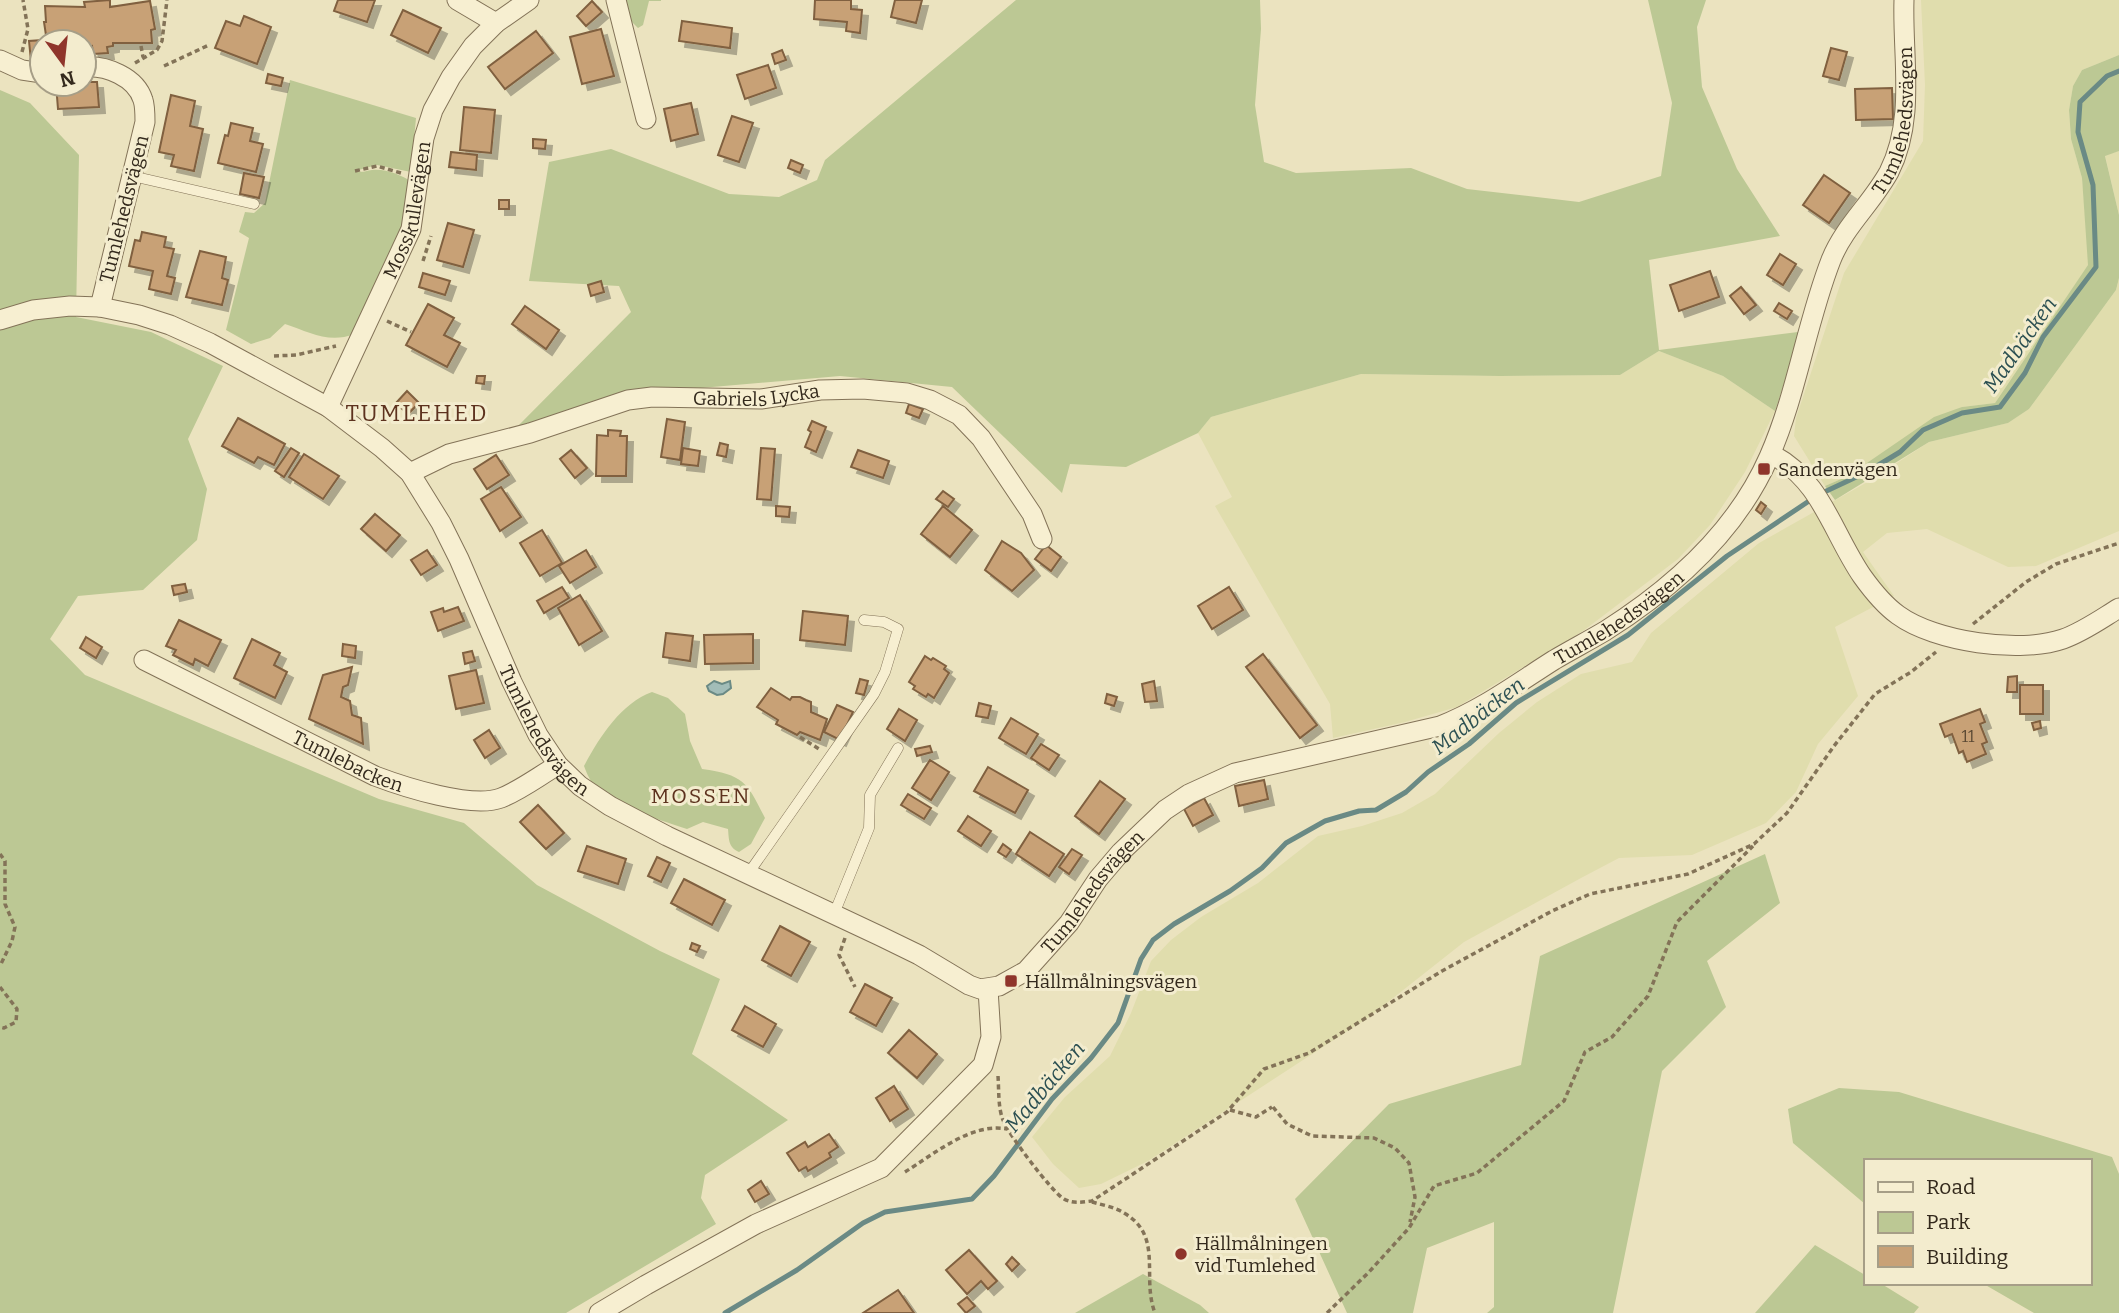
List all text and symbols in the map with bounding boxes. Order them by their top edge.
north arrow [28,28,98,98]
street label: Tumlehedsvägen [1867,46,1917,199]
text: N [57,66,77,92]
street label: Tumlehedsvägen [95,133,153,285]
street label: Mosskullevägen [378,140,435,282]
water label: Madbäcken [1978,292,2062,398]
street label: Gabriels Lycka [693,379,822,411]
district label: TUMLEHED [346,399,488,427]
place label: Sandenvägen [1778,458,1897,481]
marker: Sandenvägen [1756,461,1772,477]
street label: Tumlehedsvägen [1550,566,1688,669]
street label: Tumlehedsvägen [495,661,594,800]
water label: Madbäcken [1426,672,1530,760]
street label: Tumlebacken [289,725,406,797]
house number: 11 [1962,727,1975,746]
district label: MOSSEN [651,783,751,809]
street label: Tumlehedsvägen [1036,825,1148,958]
place label: Hällmålningsvägen [1025,970,1197,993]
marker: Hällmålningsvägen [1003,973,1019,989]
water label: Madbäcken [999,1036,1091,1138]
legend [1864,1159,2091,1285]
text: Road [1926,1174,1975,1200]
text: Park [1926,1209,1970,1235]
place label: Hällmålningen vid Tumlehed [1194,1232,1328,1277]
text: Building [1926,1244,2009,1270]
marker: Hällmålningen vid Tumlehed [1173,1246,1189,1262]

